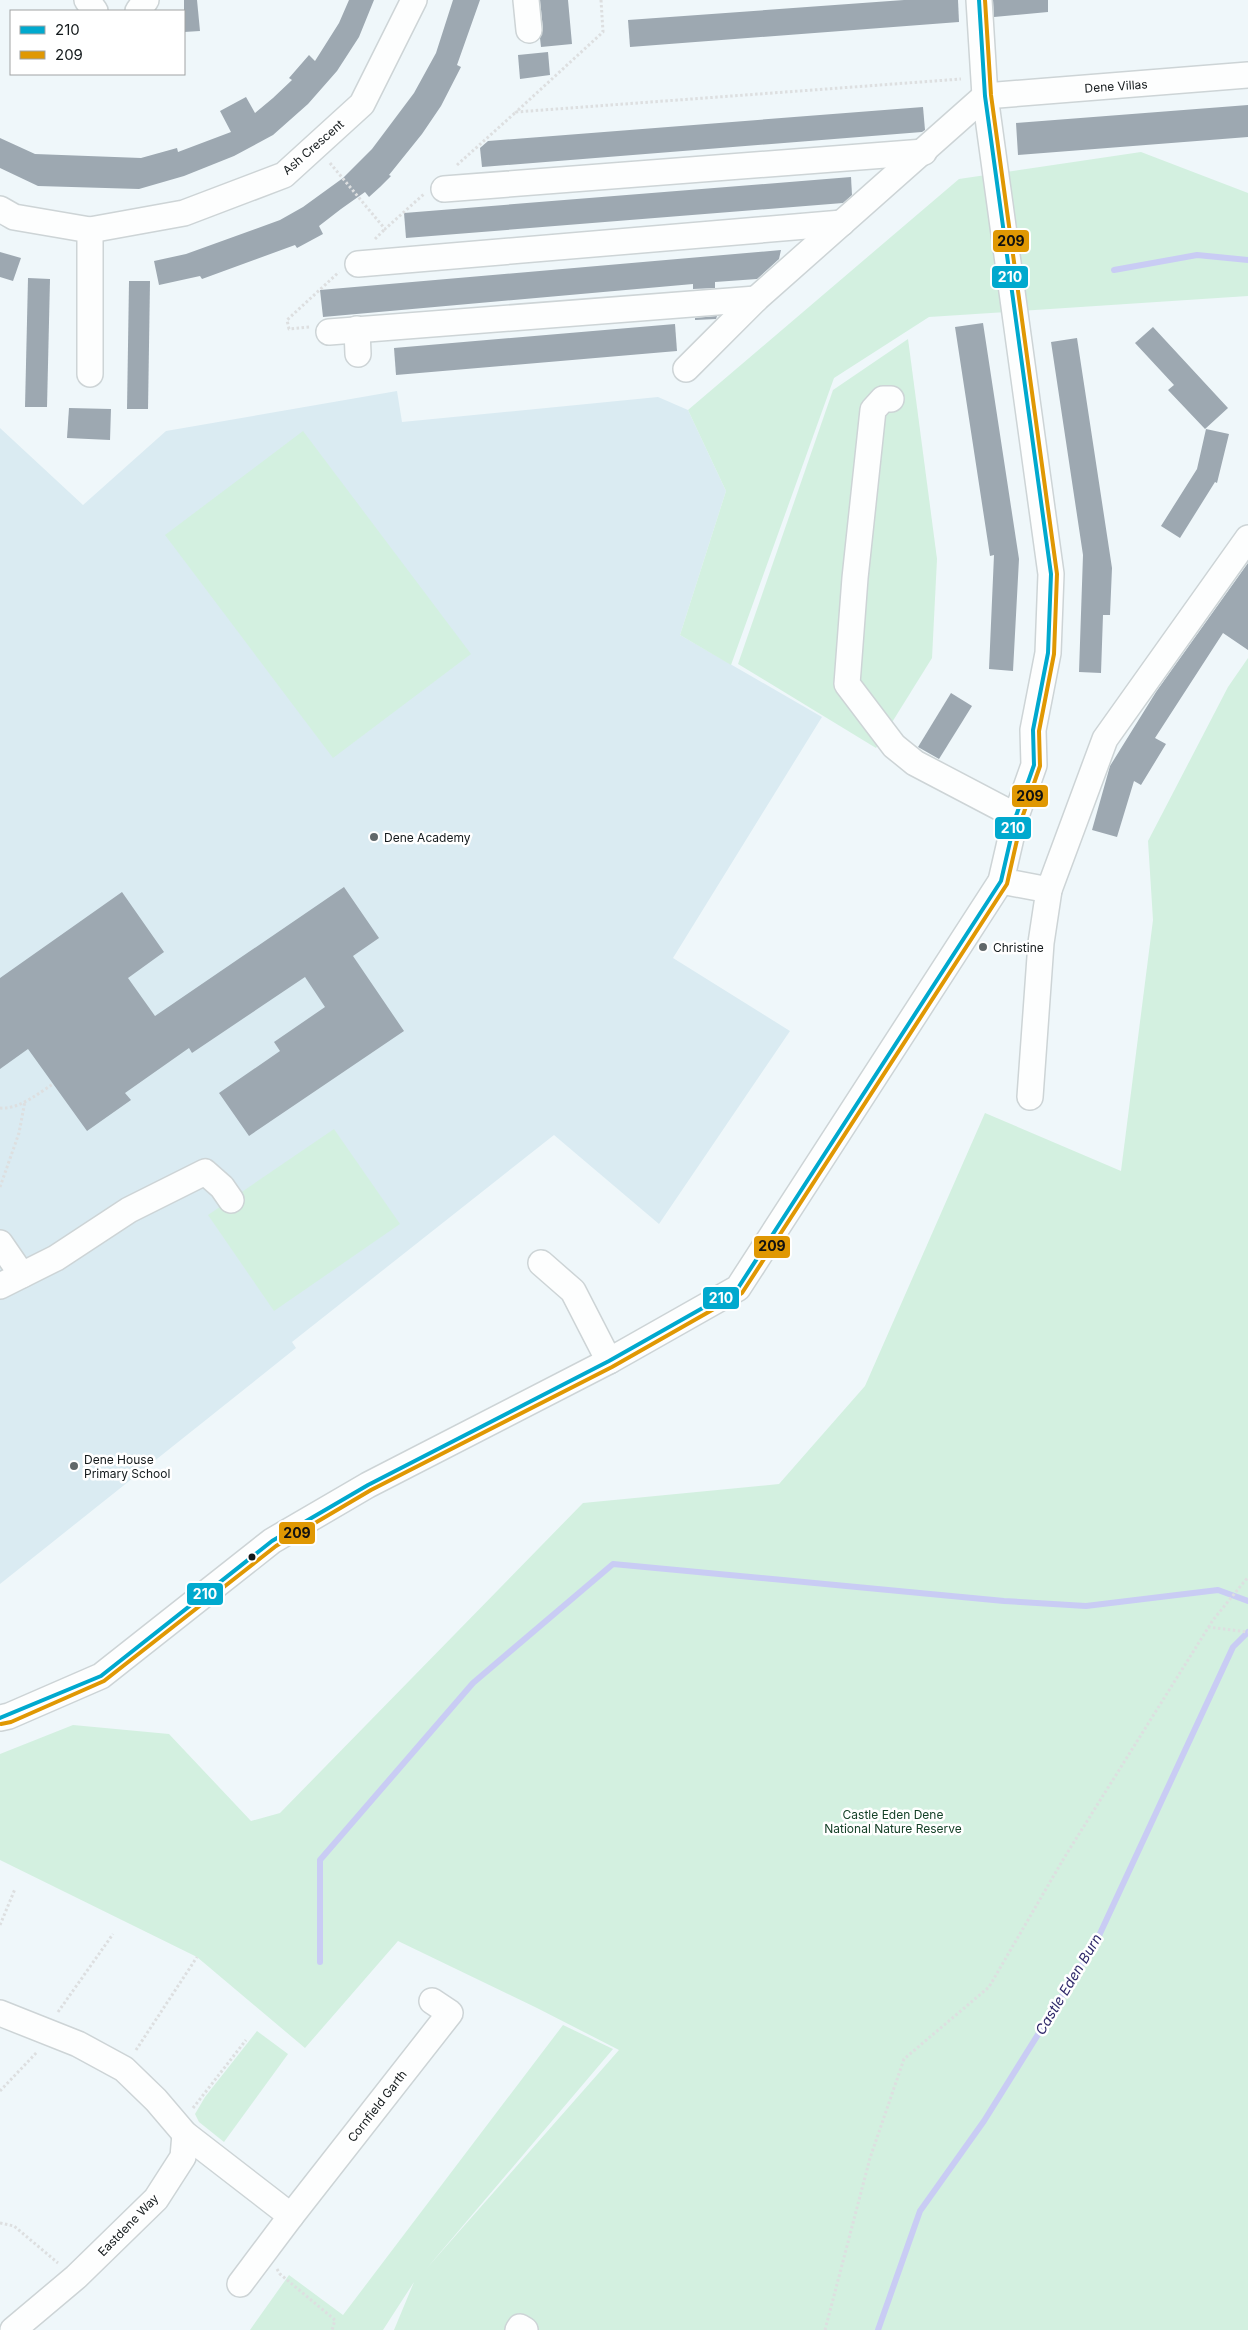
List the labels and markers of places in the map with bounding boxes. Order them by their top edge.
place label: Dene Academy [384,830,471,845]
marker: Dene Academy [368,831,380,843]
place label: Christine [993,940,1044,955]
marker: Christine [977,941,989,953]
place label: Dene House Primary School [84,1452,170,1481]
marker: Dene House Primary School [68,1460,80,1472]
unlabelled marker [247,1552,257,1562]

